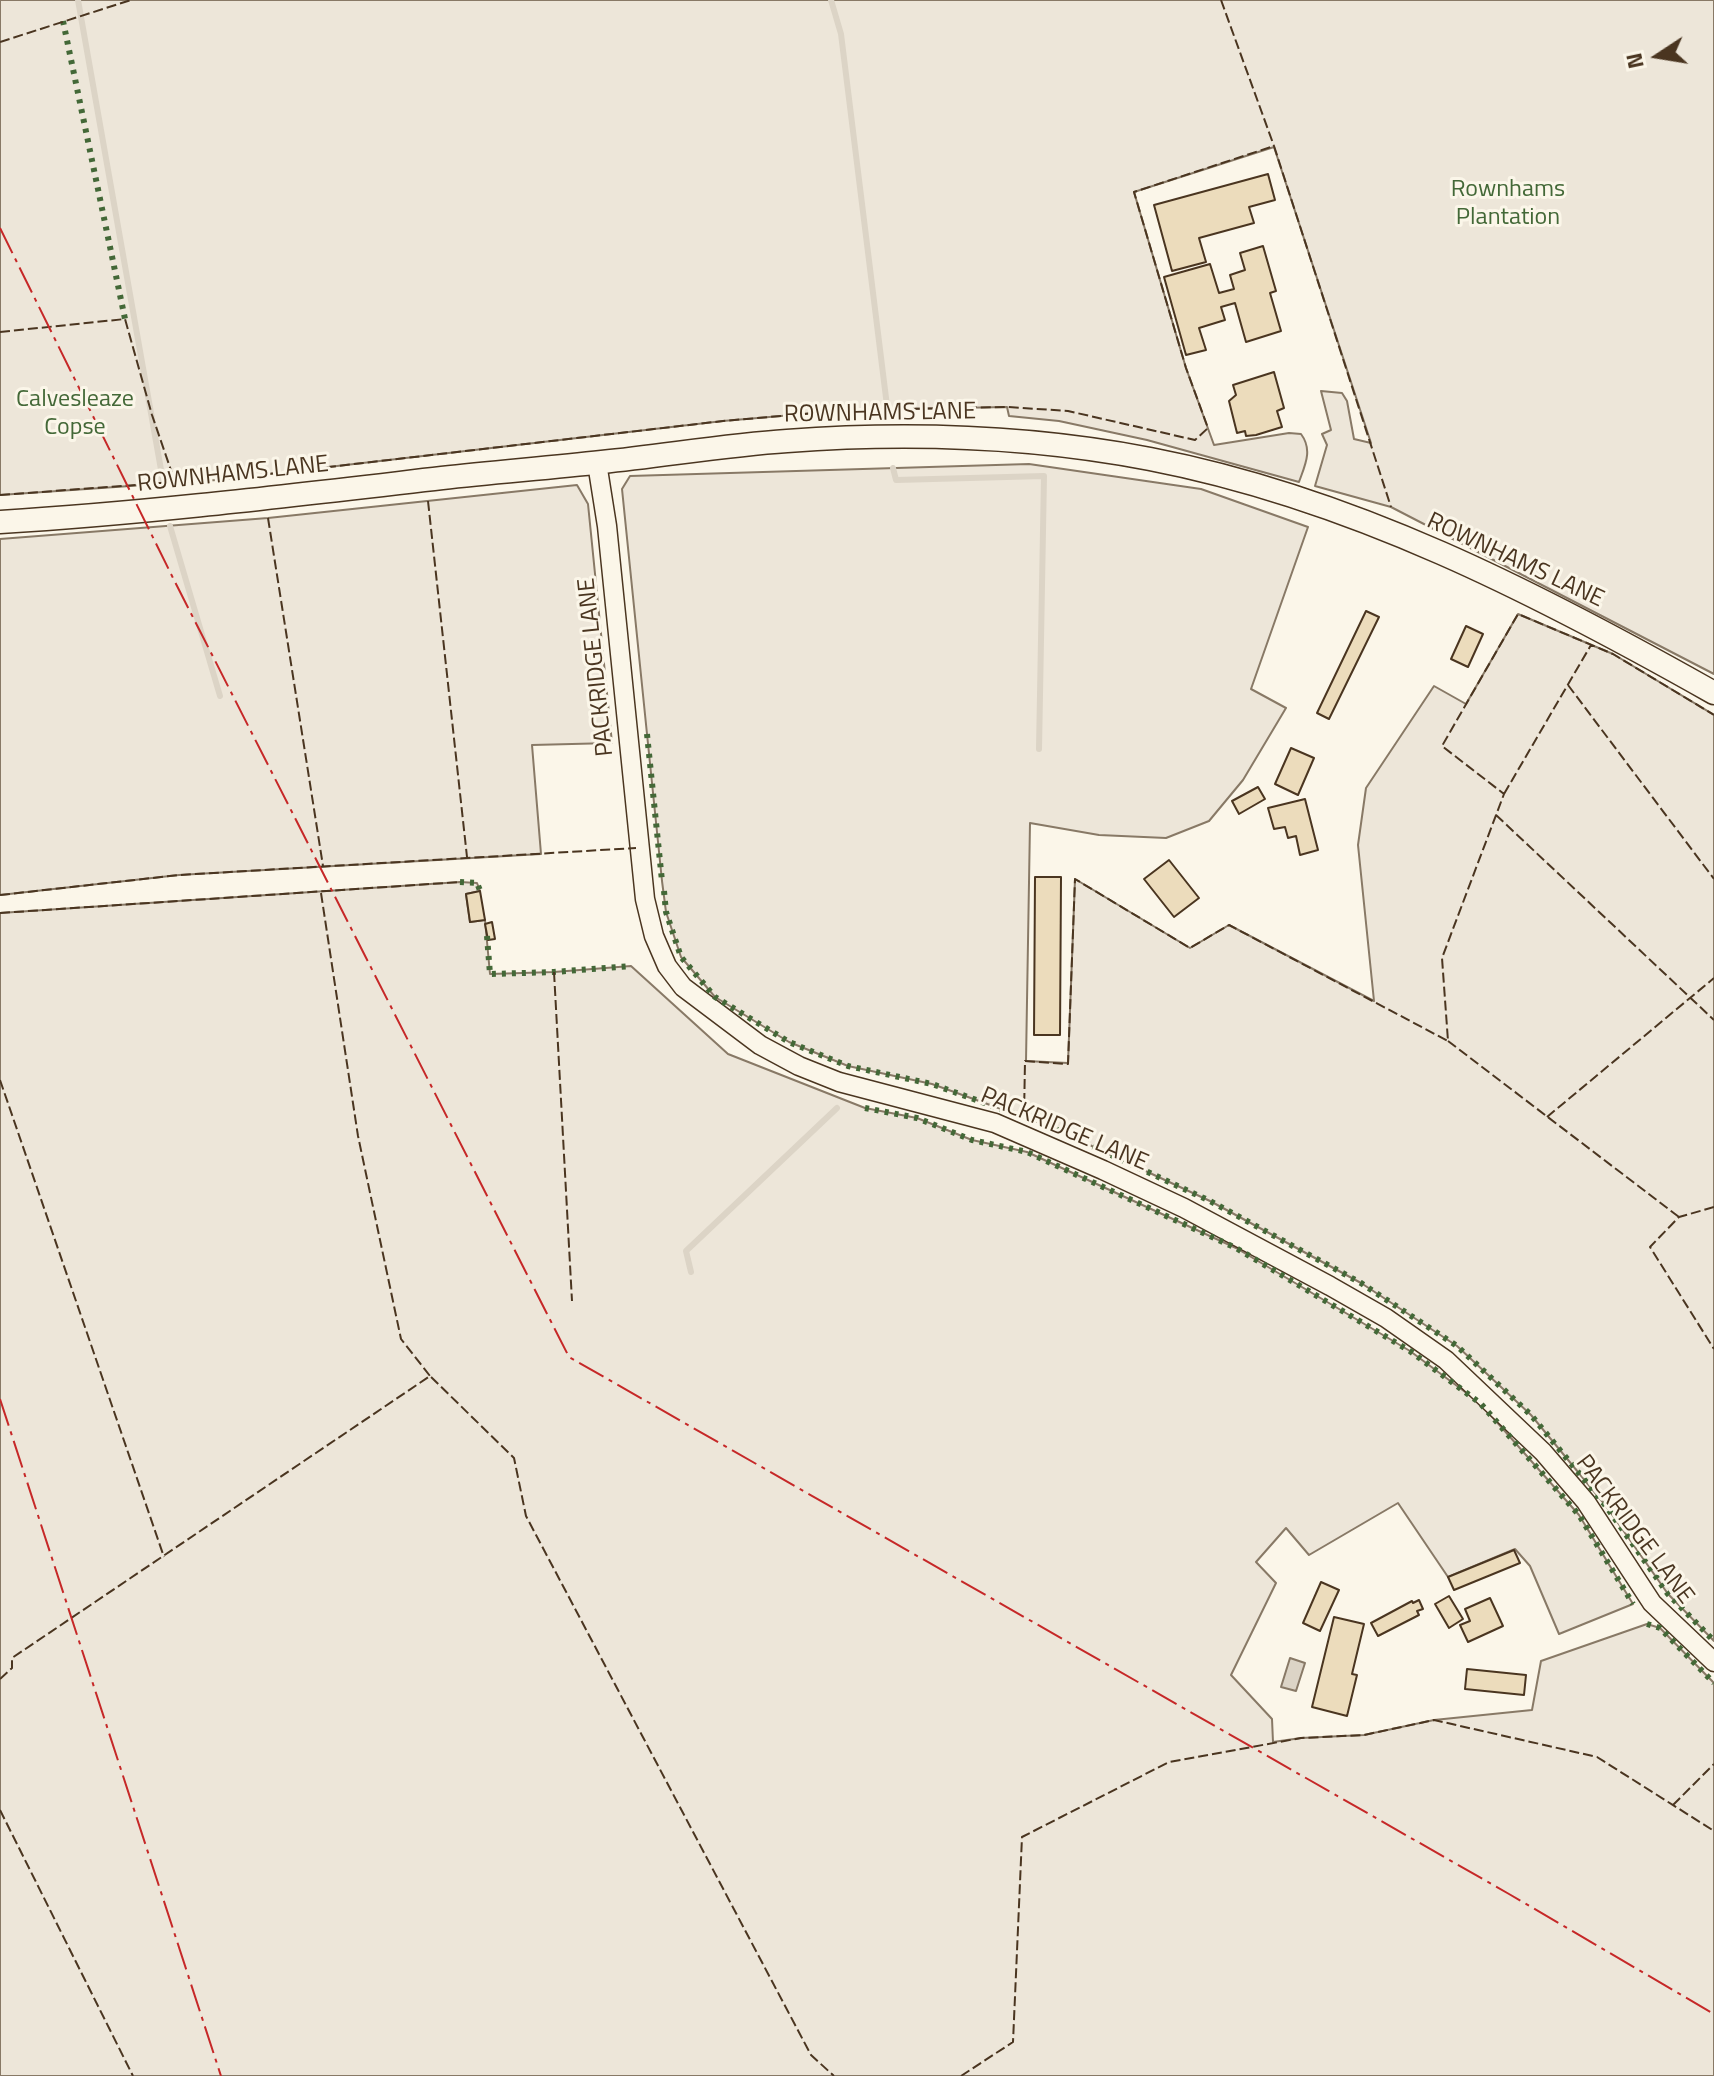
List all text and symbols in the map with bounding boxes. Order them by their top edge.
north arrow [1618,16,1698,96]
text: N [1616,50,1653,72]
park label: Rownhams Plantation [1451,176,1565,232]
park label: Calvesleaze Copse [16,386,134,442]
street label: ROWNHAMS LANE [784,398,976,430]
street label: ROWNHAMS LANE [136,451,330,499]
street label: ROWNHAMS LANE [1422,507,1608,615]
street label: PACKRIDGE LANE [573,576,621,758]
street label: PACKRIDGE LANE [976,1082,1152,1178]
street label: PACKRIDGE LANE [1569,1450,1699,1610]

